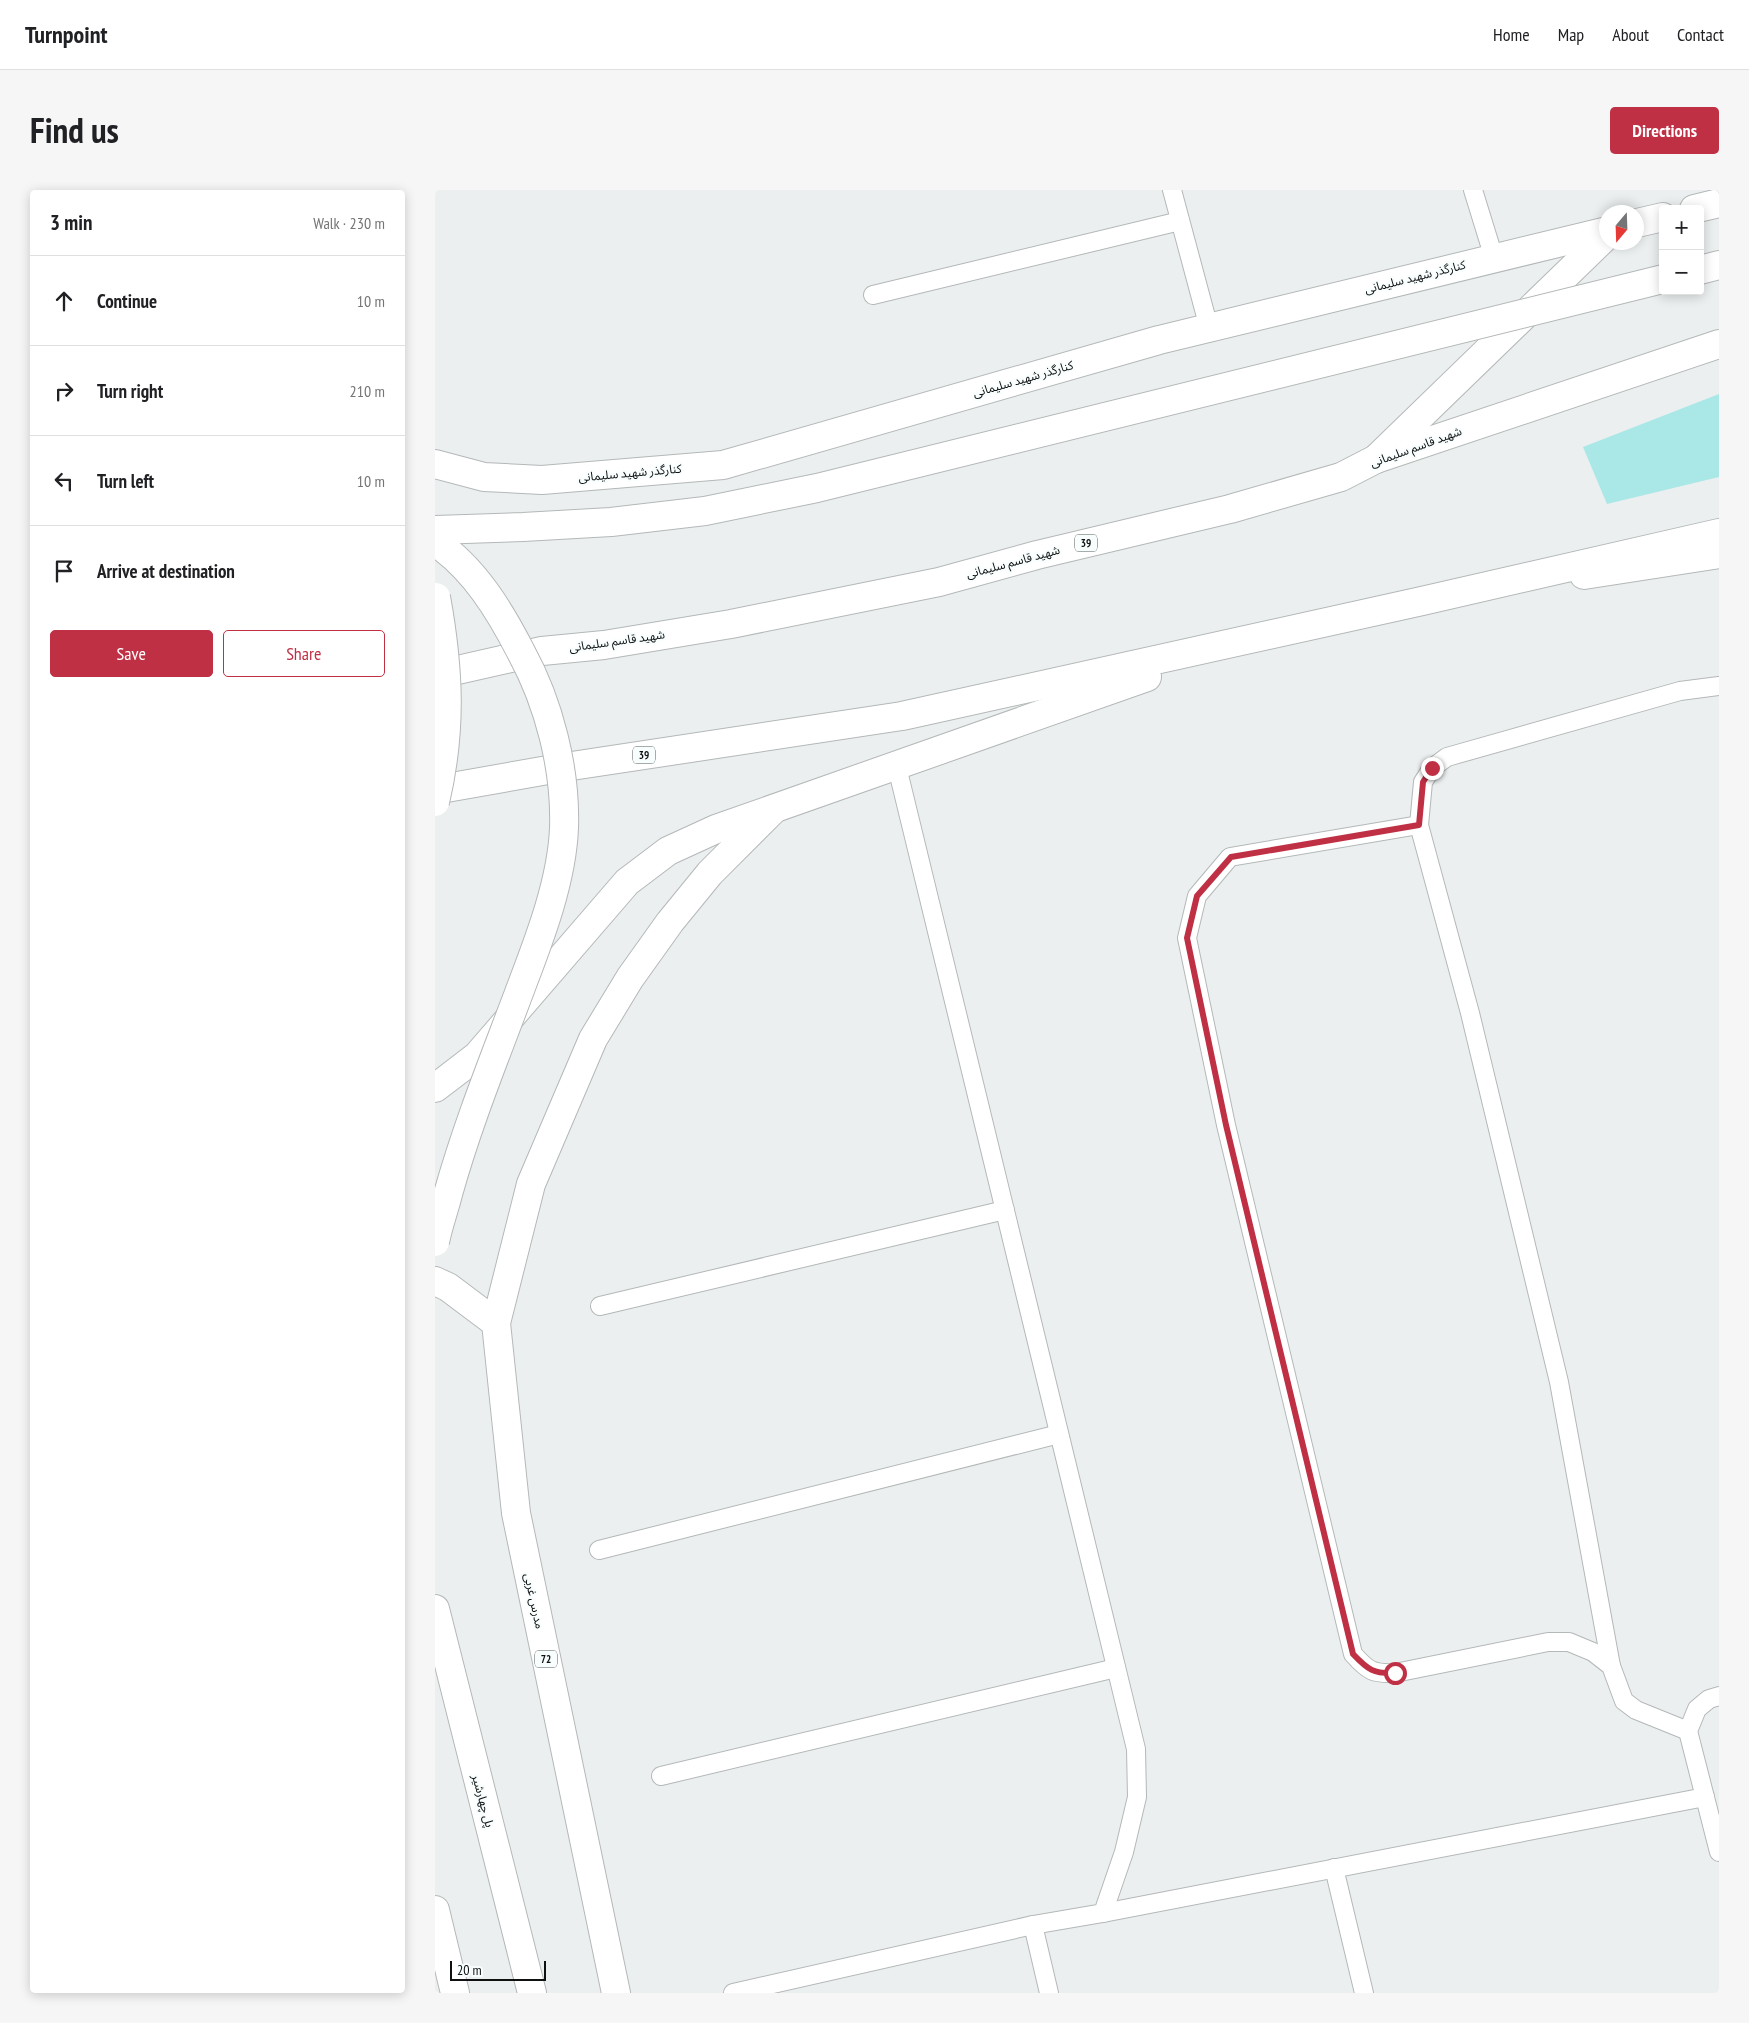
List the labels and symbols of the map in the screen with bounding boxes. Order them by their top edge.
north arrow [1599,205,1644,250]
street label: کنارگذر شهید سلیمانی [1363,256,1468,296]
street label: کنارگذر شهید سلیمانی [971,357,1076,400]
street label: شهید قاسم سلیمانی [1368,423,1464,472]
street label: کنارگذر شهید سلیمانی [578,460,683,485]
road number: 39 [1075,534,1097,552]
street label: شهید قاسم سلیمانی [964,542,1062,583]
street label: شهید قاسم سلیمانی [568,626,666,657]
road number: 39 [633,746,655,764]
route end [1421,757,1444,780]
street label: مدرس غربی [521,1572,548,1630]
road number: 72 [535,1650,557,1668]
route start [1384,1662,1407,1685]
street label: پل چهارشیر [468,1772,498,1829]
scale bar [450,1958,546,1981]

